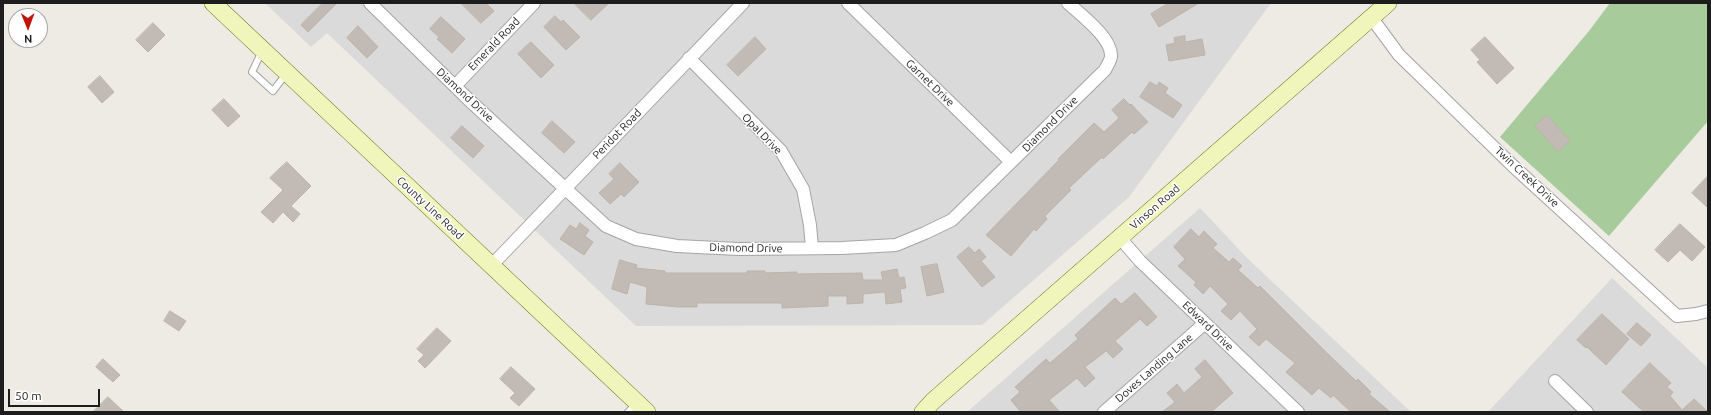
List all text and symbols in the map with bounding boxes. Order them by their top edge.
north arrow [8,8,48,48]
street label: Emerald Road [465,15,523,73]
text: N [24,33,32,45]
street label: Garnet Drive [903,57,957,109]
street label: Diamond Drive [434,65,496,125]
street label: Diamond Drive [1019,93,1081,155]
street label: Peridot Road [590,106,644,162]
street label: Opal Drive [739,111,785,157]
street label: Twin Creek Drive [1492,144,1562,210]
street label: County Line Road [394,174,466,242]
street label: Vinson Road [1127,182,1183,232]
street label: Diamond Drive [709,241,783,255]
street label: Edward Drive [1180,298,1236,354]
street label: Doves Landing Lane [1113,331,1195,405]
scale bar [10,381,102,407]
text: 50 m [15,389,42,402]

